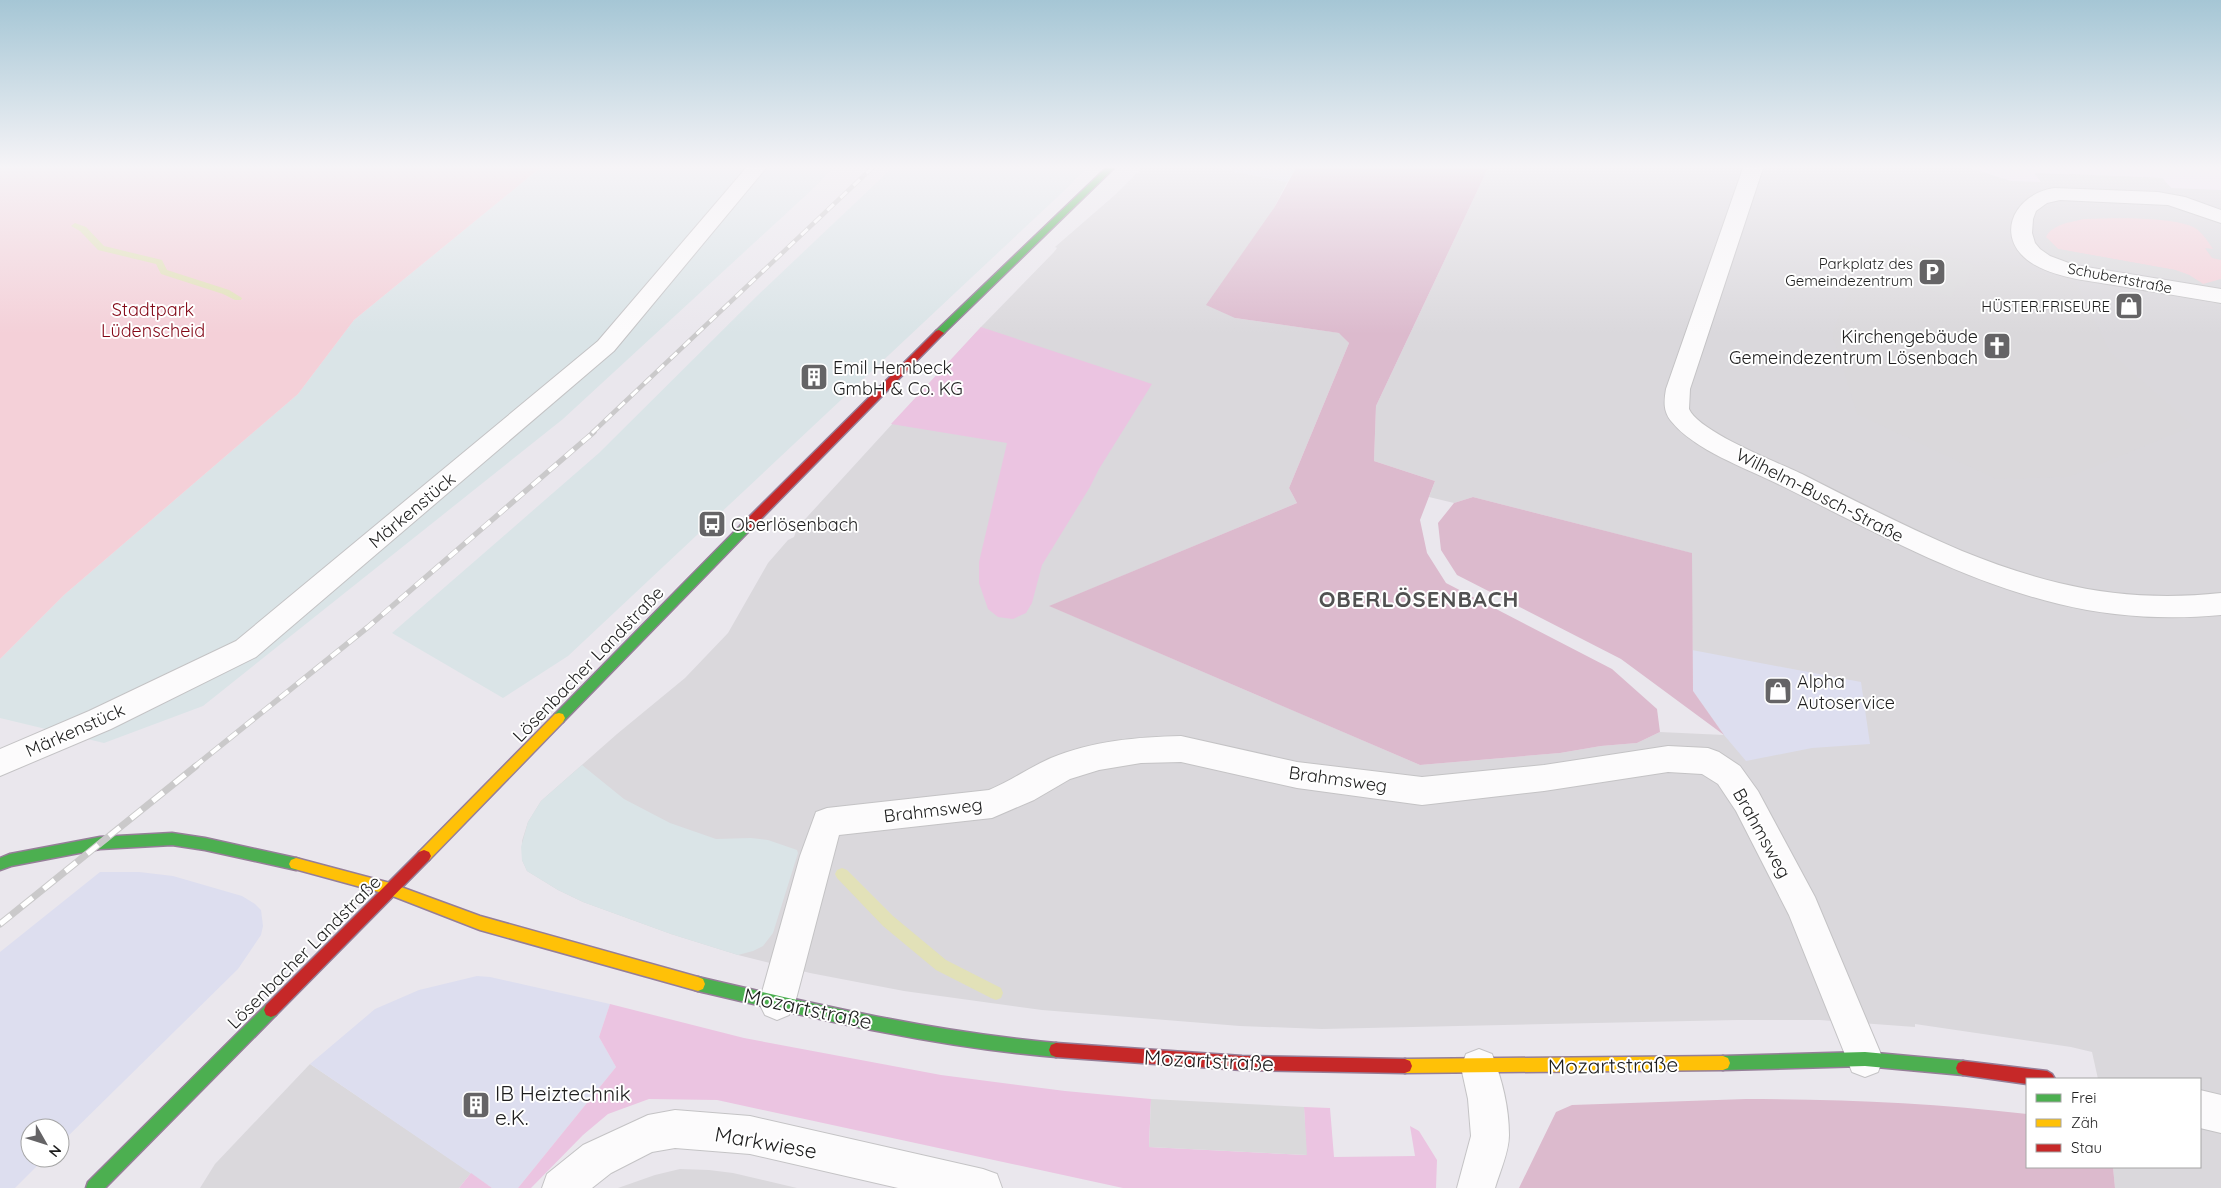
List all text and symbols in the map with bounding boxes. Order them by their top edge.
place label: Parkplatz des Gemeindezentrum [1785,254,1913,290]
parking icon: Parkplatz des Gemeindezentrum [1917,257,1947,287]
street label: Schubertstraße [2066,259,2174,297]
shop icon: HÜSTER.FRISEURE [2114,291,2144,321]
place label: HÜSTER.FRISEURE [1981,297,2110,316]
park label: Stadtpark Lüdenscheid [101,298,205,342]
place label: Kirchengebäude Gemeindezentrum Lösenbach [1729,325,1978,369]
church icon: Kirchengebäude Gemeindezentrum Lösenbach [1982,331,2012,361]
place label: Emil Hembeck GmbH & Co. KG [833,356,963,400]
building icon: Emil Hembeck GmbH & Co. KG [799,362,829,392]
street label: Wilhelm-Busch-Straße [1732,443,1908,547]
street label: Märkenstück [364,467,460,553]
bus stop icon: Oberlösenbach [697,509,727,539]
place label: Oberlösenbach [731,513,858,536]
street label: Lösenbacher Landstraße [508,581,668,747]
district label: OBERLÖSENBACH [1319,585,1519,613]
place label: Alpha Autoservice [1797,670,1895,714]
shop icon: Alpha Autoservice [1763,676,1793,706]
street label: Märkenstück [22,698,128,762]
street label: Brahmsweg [1287,761,1389,797]
street label: Brahmsweg [1728,784,1796,882]
street label: Brahmsweg [882,793,984,827]
street label: Lösenbacher Landstraße [222,870,386,1034]
street label: Mozartstraße [742,982,874,1034]
street label: Mozartstraße [1143,1044,1275,1076]
street label: Mozartstraße [1548,1051,1678,1079]
legend [2026,1078,2201,1168]
place label: IB Heiztechnik e.K. [495,1080,631,1130]
text: Frei [2071,1088,2097,1107]
building icon: IB Heiztechnik e.K. [461,1090,491,1120]
text: Zäh [2071,1113,2098,1132]
north arrow [20,1118,70,1168]
street label: Markwiese [713,1120,819,1164]
text: Stau [2071,1138,2102,1157]
text: N [45,1142,65,1161]

